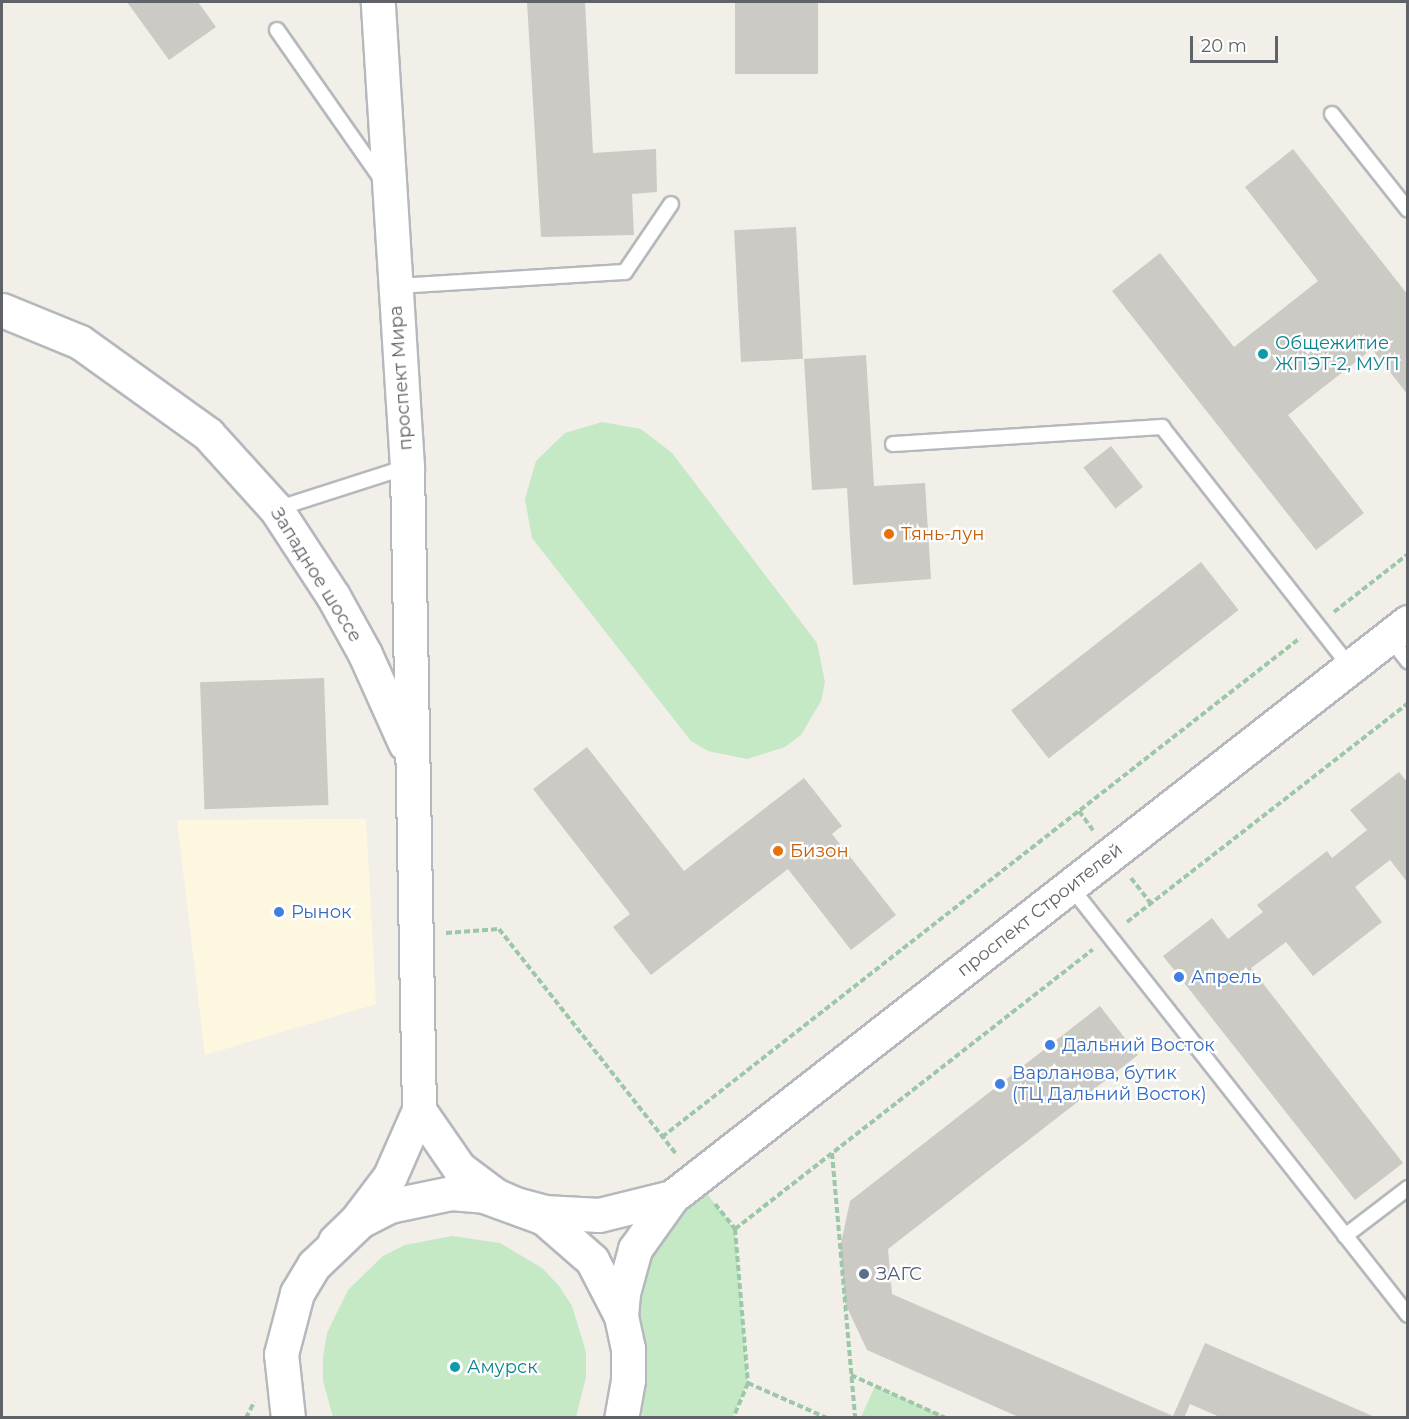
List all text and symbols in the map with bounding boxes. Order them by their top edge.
scale bar [1193,24,1282,62]
text: 20 m [1201,35,1247,57]
street label: проспект Мира [385,305,417,451]
place label: Общежитие ЖПЭТ-2, МУП [1275,333,1400,376]
marker: Общежитие ЖПЭТ-2, МУП [1256,347,1270,361]
street label: Западное шоссе [266,504,366,646]
place label: Тянь-лун [901,523,984,545]
marker: Тянь-лун [882,527,896,541]
street label: проспект Строителей [953,839,1127,981]
place label: Бизон [790,840,849,862]
marker: Бизон [771,844,785,858]
place label: Рынок [291,901,352,923]
marker: Рынок [272,905,286,919]
place label: Апрель [1191,966,1261,988]
marker: Апрель [1172,970,1186,984]
place label: Дальний Восток [1062,1034,1215,1056]
marker: Дальний Восток [1043,1038,1057,1052]
place label: Варланова, бутик (ТЦ Дальний Восток) [1012,1063,1207,1106]
marker: Варланова, бутик (ТЦ Дальний Восток) [993,1077,1007,1091]
place label: ЗАГС [876,1263,922,1285]
marker: ЗАГС [857,1267,871,1281]
place label: Амурск [467,1356,538,1378]
marker: Амурск [448,1360,462,1374]

